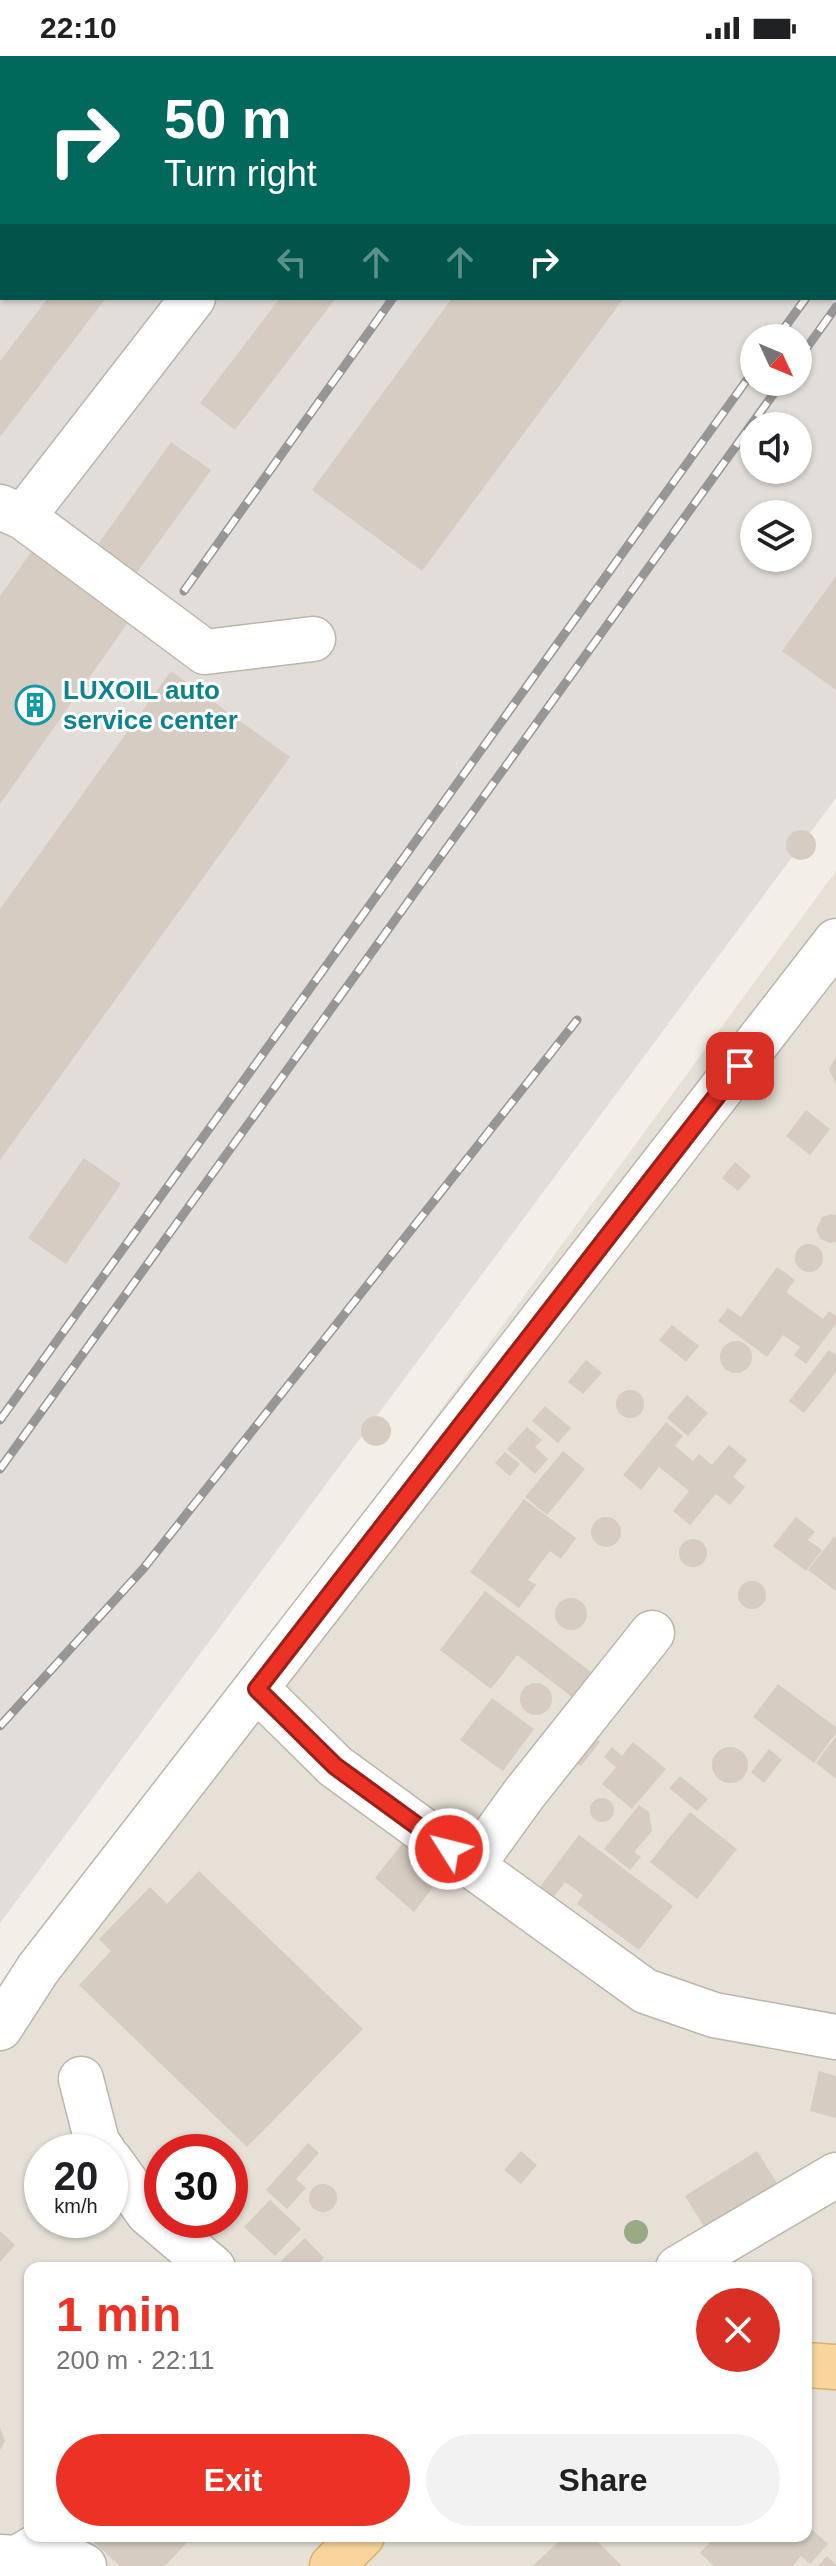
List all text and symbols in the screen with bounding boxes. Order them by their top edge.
text: 22:10 [40,11,117,44]
text: 50 m [164,87,292,150]
icon: right [32,88,136,192]
text: Turn right [164,153,317,194]
icon: left [270,240,314,284]
icon: ahead [354,240,398,284]
icon: ahead [438,240,482,284]
icon: right [522,240,566,284]
north arrow [740,324,812,396]
map controls [740,324,812,572]
button: sound [740,412,812,484]
button: layers [740,500,812,572]
place label: LUXOIL auto service center [63,675,238,735]
building icon: LUXOIL auto service center [14,684,56,726]
pin [706,1032,774,1100]
icon: arrive [718,1044,762,1088]
position arrow [407,1807,491,1891]
speed limit sign: 30 [144,2134,248,2238]
text: 20 [54,2154,98,2198]
text: km/h [54,2195,98,2217]
text: 1 min [56,2288,181,2341]
button: close [696,2288,780,2372]
text: 200 m · 22:11 [56,2345,215,2375]
button: Exit [56,2434,410,2526]
button: Share [426,2434,780,2526]

